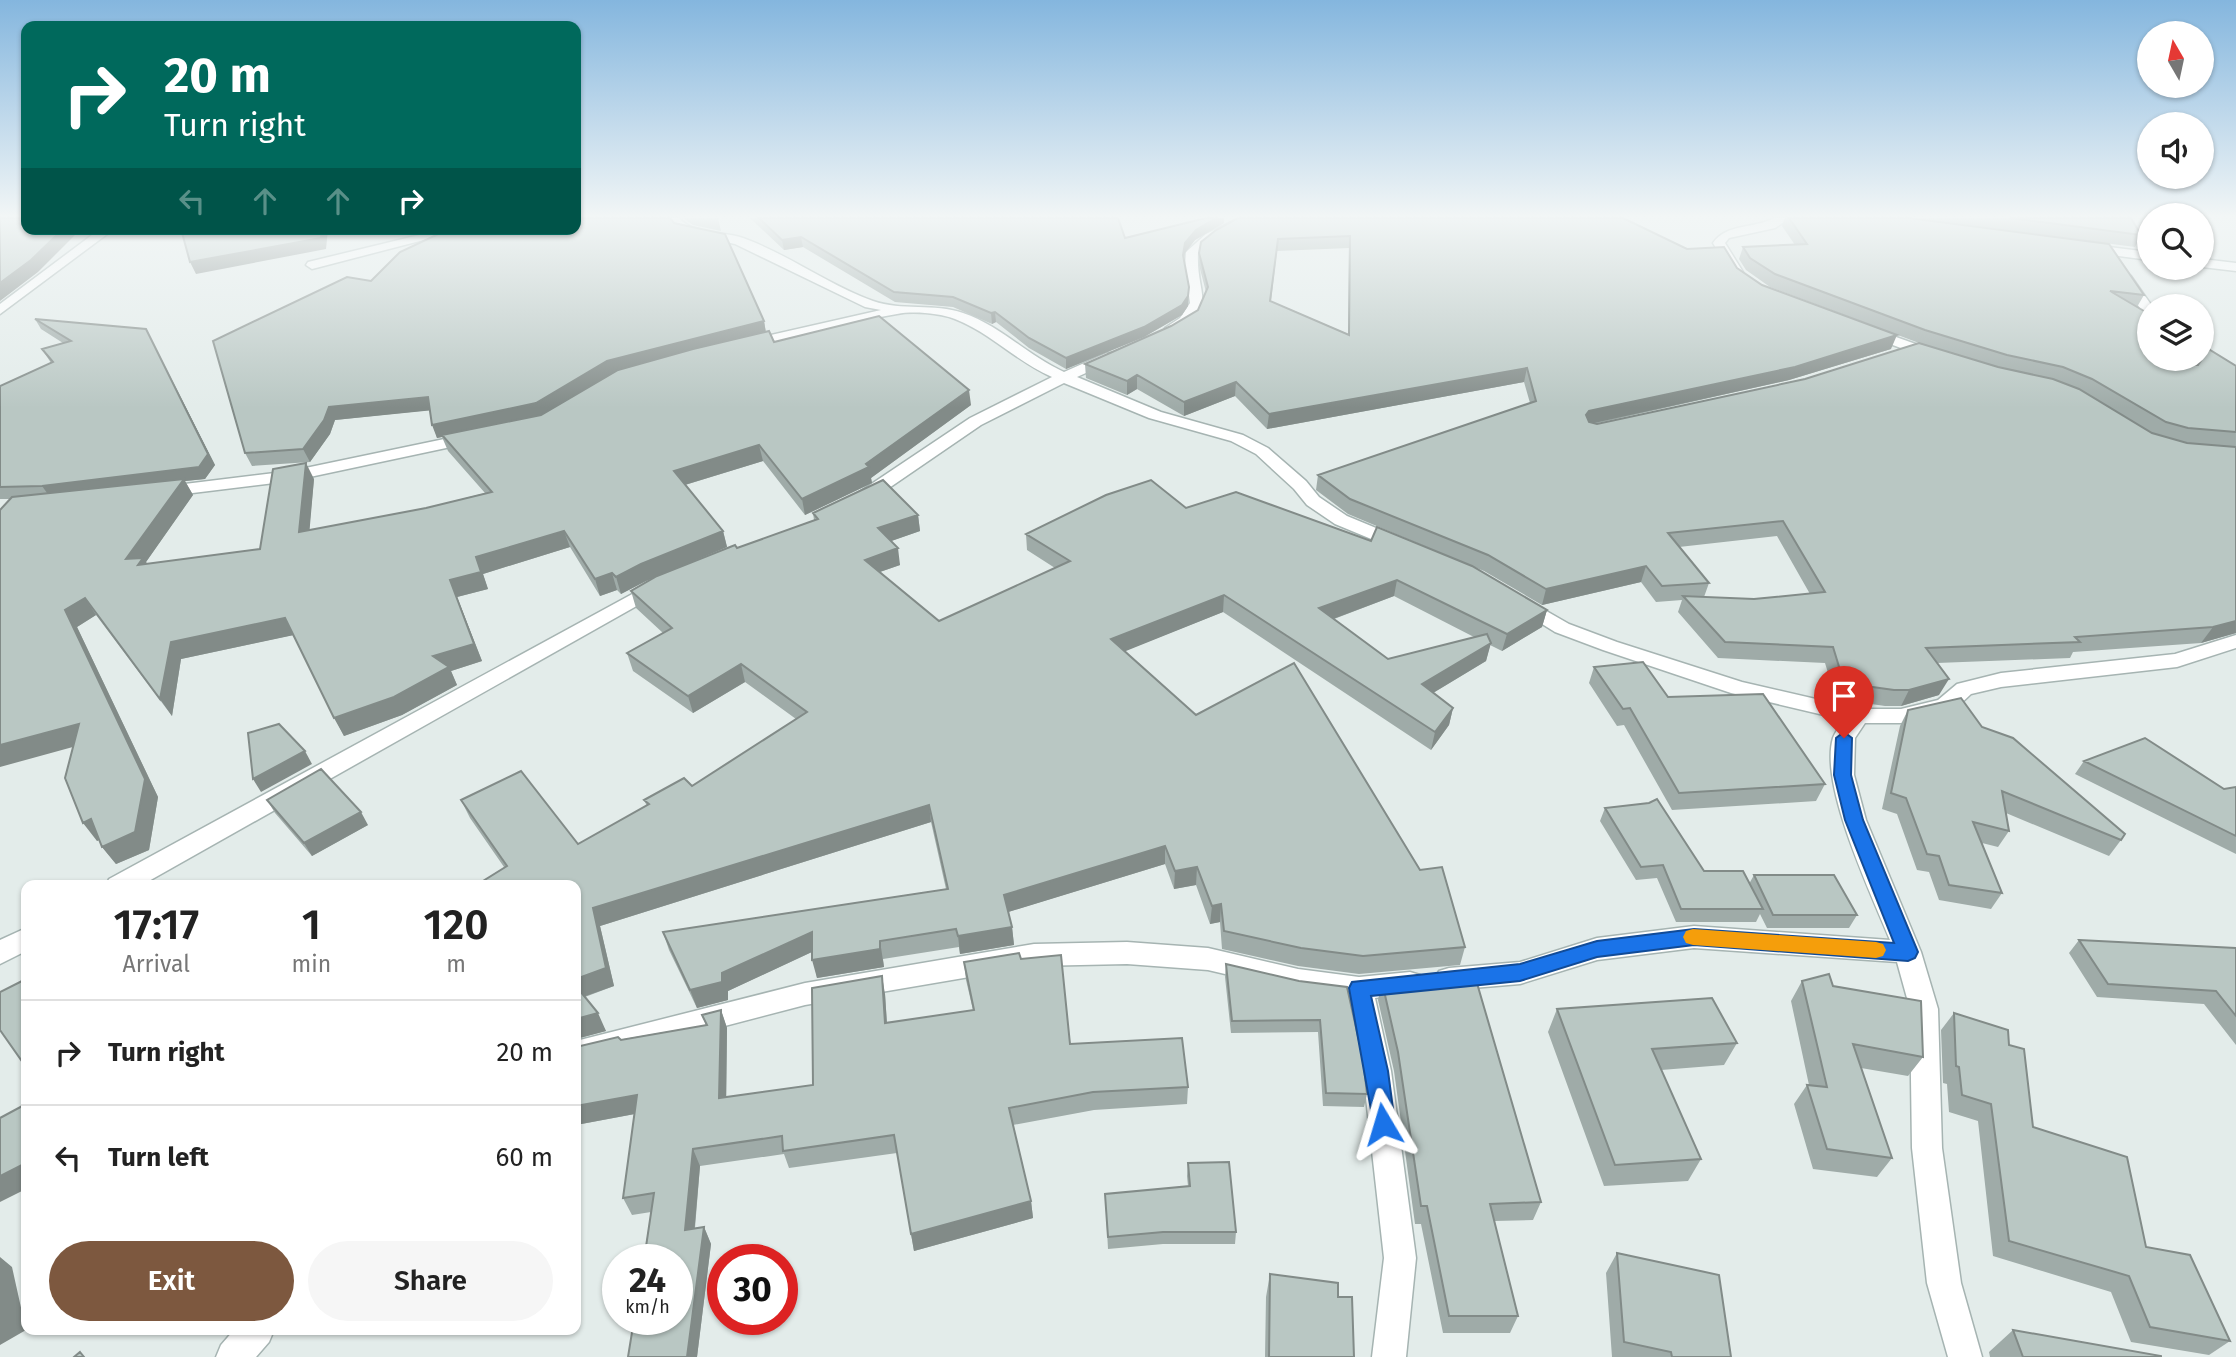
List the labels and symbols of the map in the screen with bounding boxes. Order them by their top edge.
north arrow [2137,21,2214,98]
pin [1814,666,1874,738]
position arrow [1346,1087,1420,1161]
speed limit sign: 30 [707,1244,798,1335]

